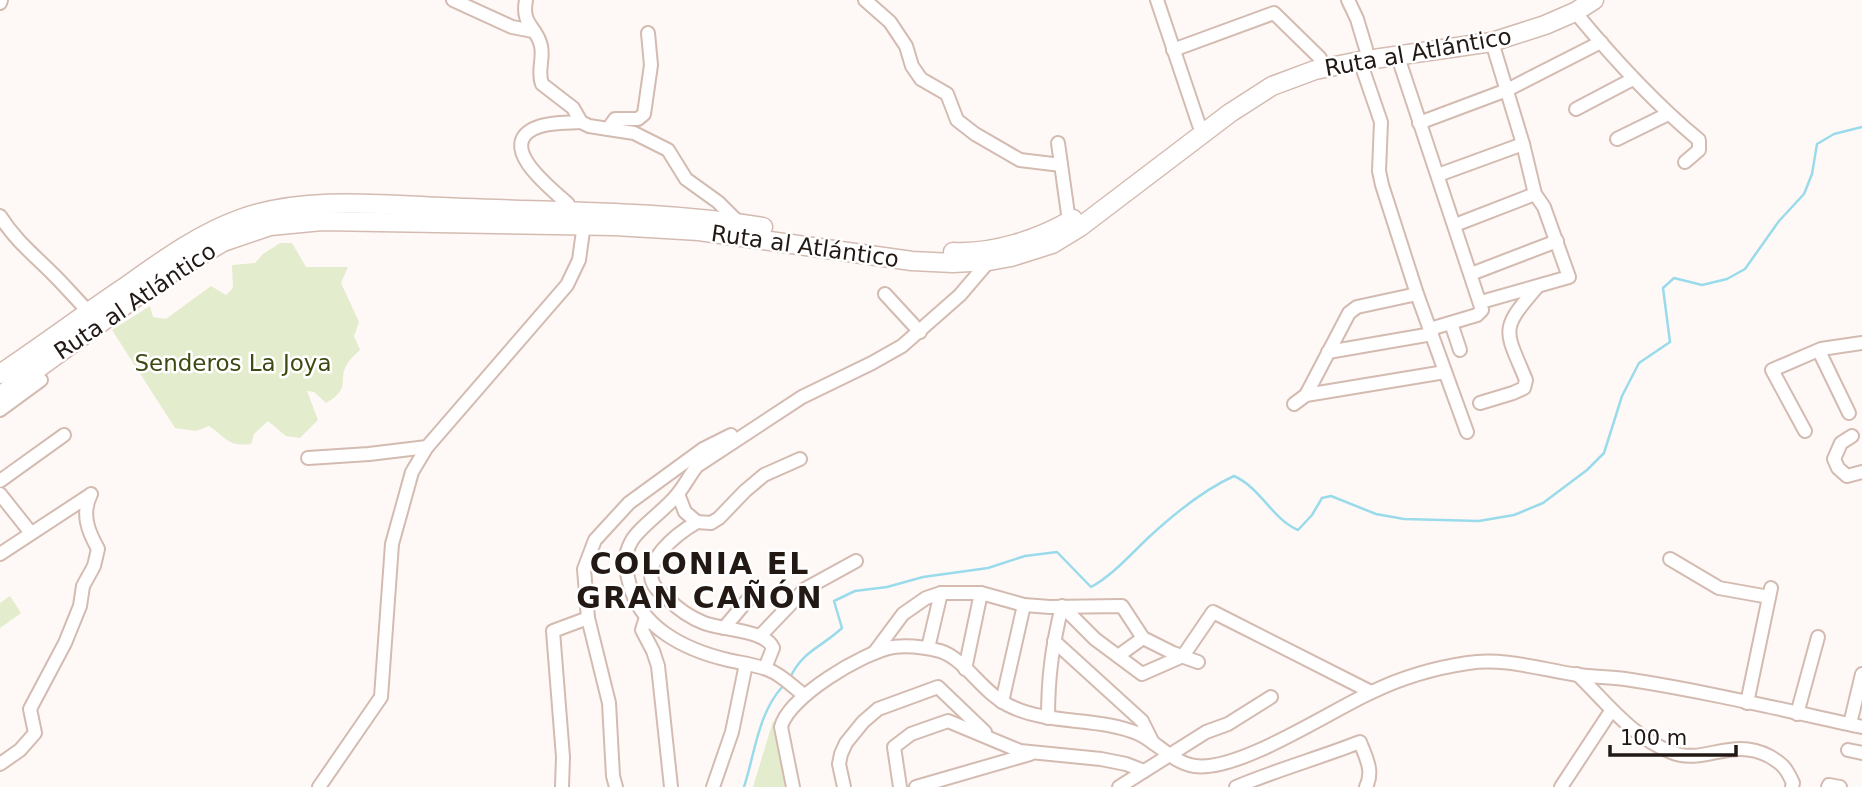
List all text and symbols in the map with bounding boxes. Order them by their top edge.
street label: Ruta al Atlántico [1323,23,1513,81]
street label: Ruta al Atlántico [709,220,901,272]
street label: Ruta al Atlántico [49,237,221,365]
park label: Senderos La Joya [134,350,332,376]
district label: COLONIA EL GRAN CAÑÓN [576,546,824,615]
scale bar [1610,714,1736,758]
text: 100 m [1620,726,1687,750]

